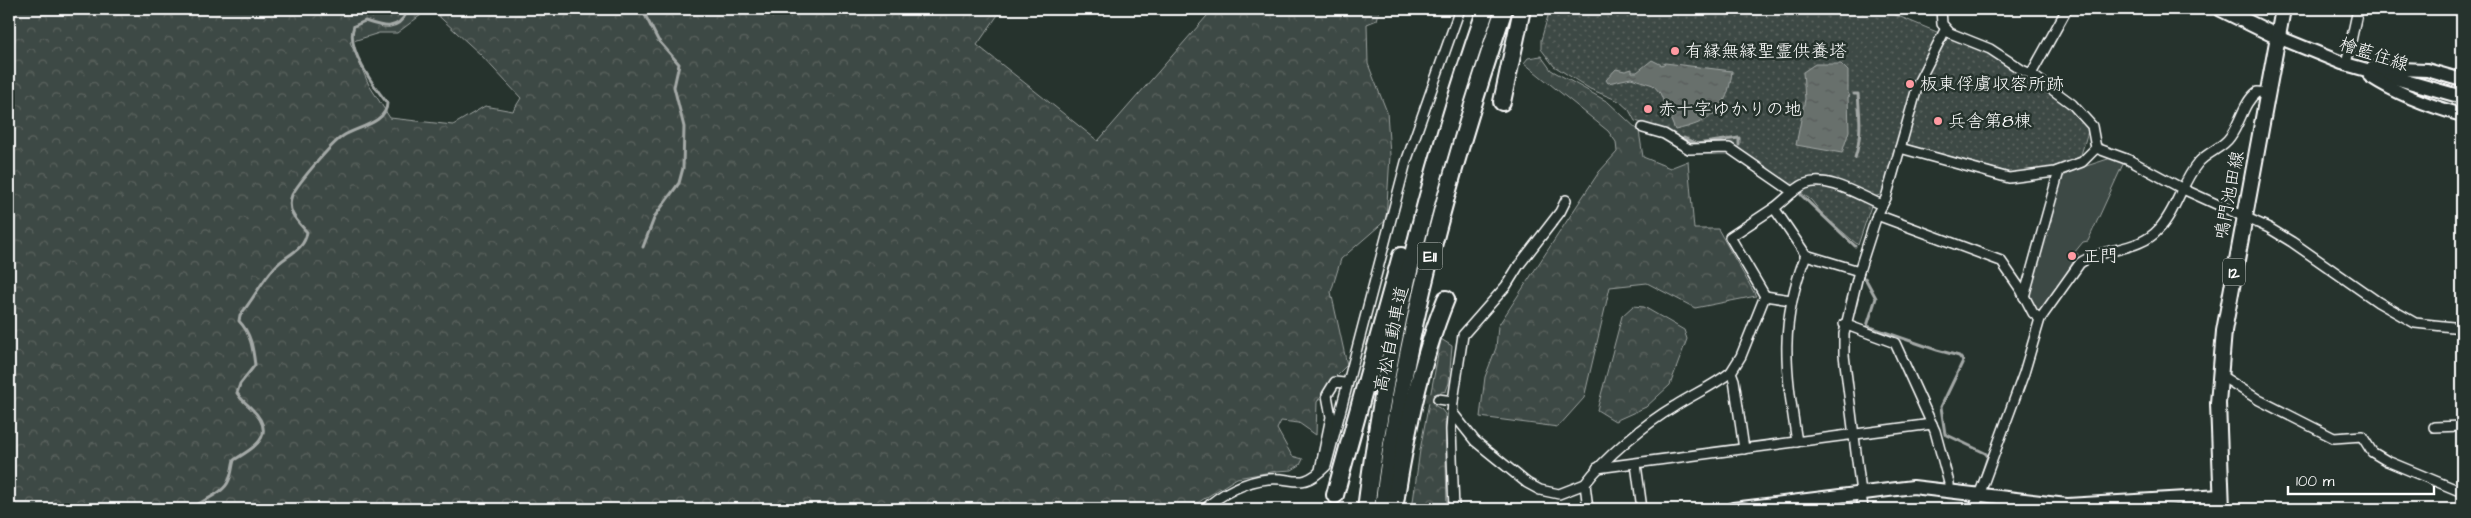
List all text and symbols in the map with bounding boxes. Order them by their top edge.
street label: 檜藍住線 [2336,31,2412,77]
place label: 有縁無縁聖霊供養塔 [1685,39,1847,64]
marker: 有縁無縁聖霊供養塔 [1669,45,1681,57]
place label: 板東俘虜収容所跡 [1920,72,2064,97]
marker: 板東俘虜収容所跡 [1904,78,1916,90]
place label: 赤十字ゆかりの地 [1658,97,1802,122]
marker: 赤十字ゆかりの地 [1642,103,1654,115]
place label: 兵舎第8棟 [1948,109,2032,134]
marker: 兵舎第8棟 [1932,115,1944,127]
street label: 鳴門池田線 [2209,149,2250,242]
road number: E11 [1418,242,1442,270]
place label: 正門 [2082,244,2118,269]
marker: 正門 [2066,250,2078,262]
road number: 12 [2223,258,2245,286]
street label: 高松自動車道 [1368,284,1415,395]
scale bar [2288,463,2435,495]
text: 100 m [2296,471,2335,492]

